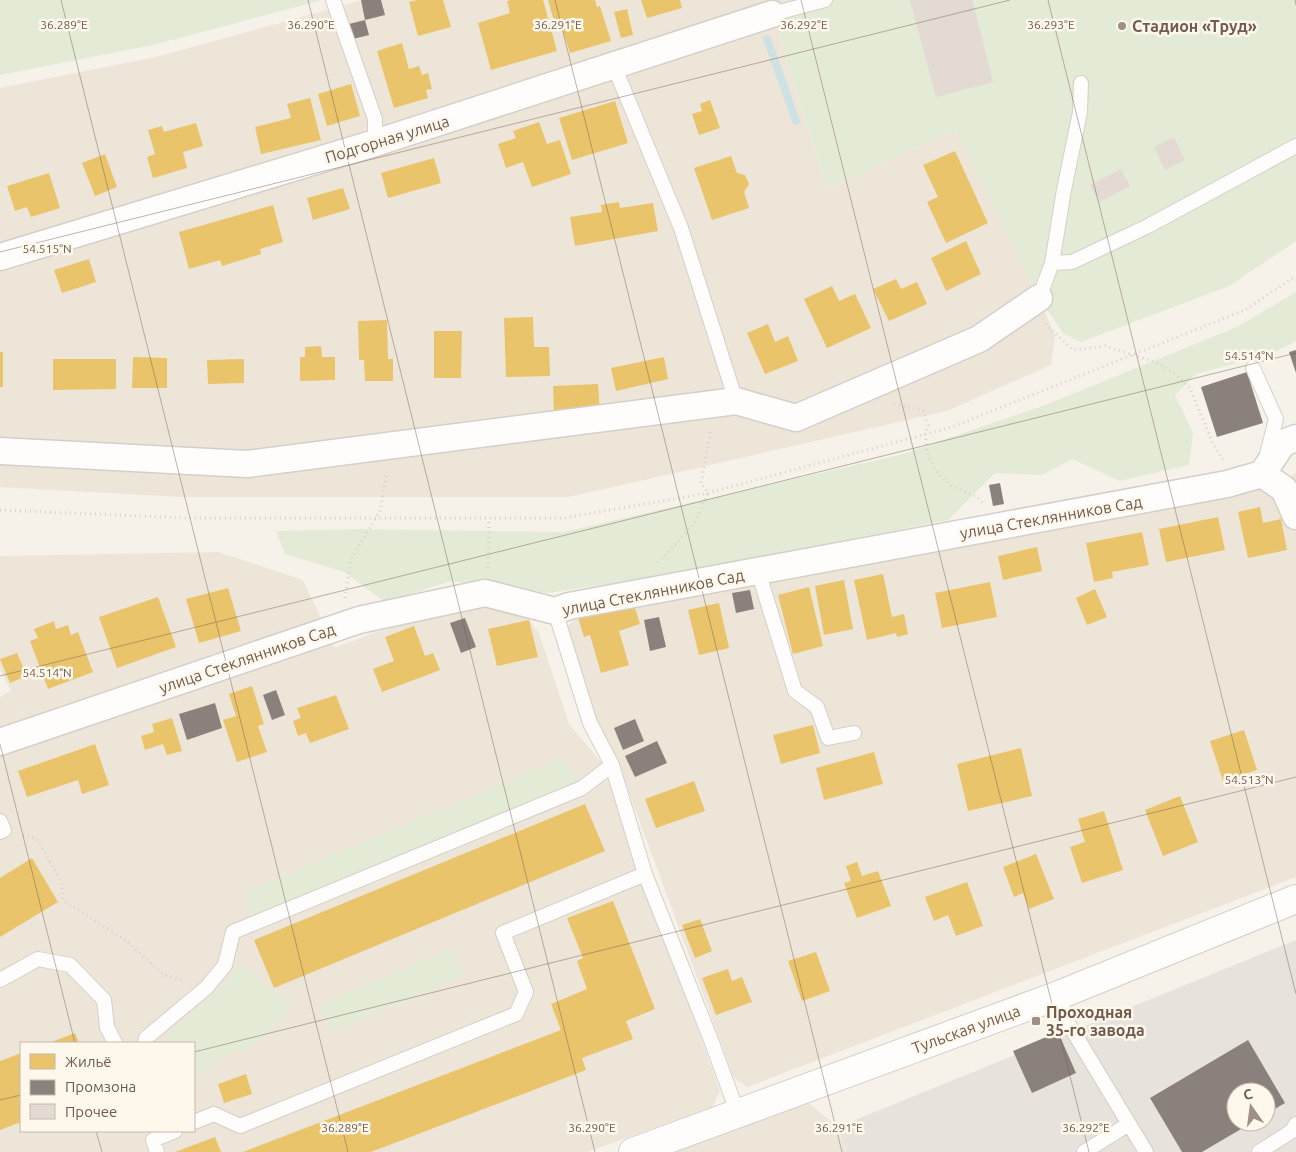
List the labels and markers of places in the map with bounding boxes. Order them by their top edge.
place label: Стадион «Труд» [1132,17,1257,35]
marker: Стадион «Труд» [1116,20,1128,32]
place label: Проходная 35-го завода [1046,1003,1145,1039]
marker: Проходная 35-го завода [1030,1015,1042,1027]

